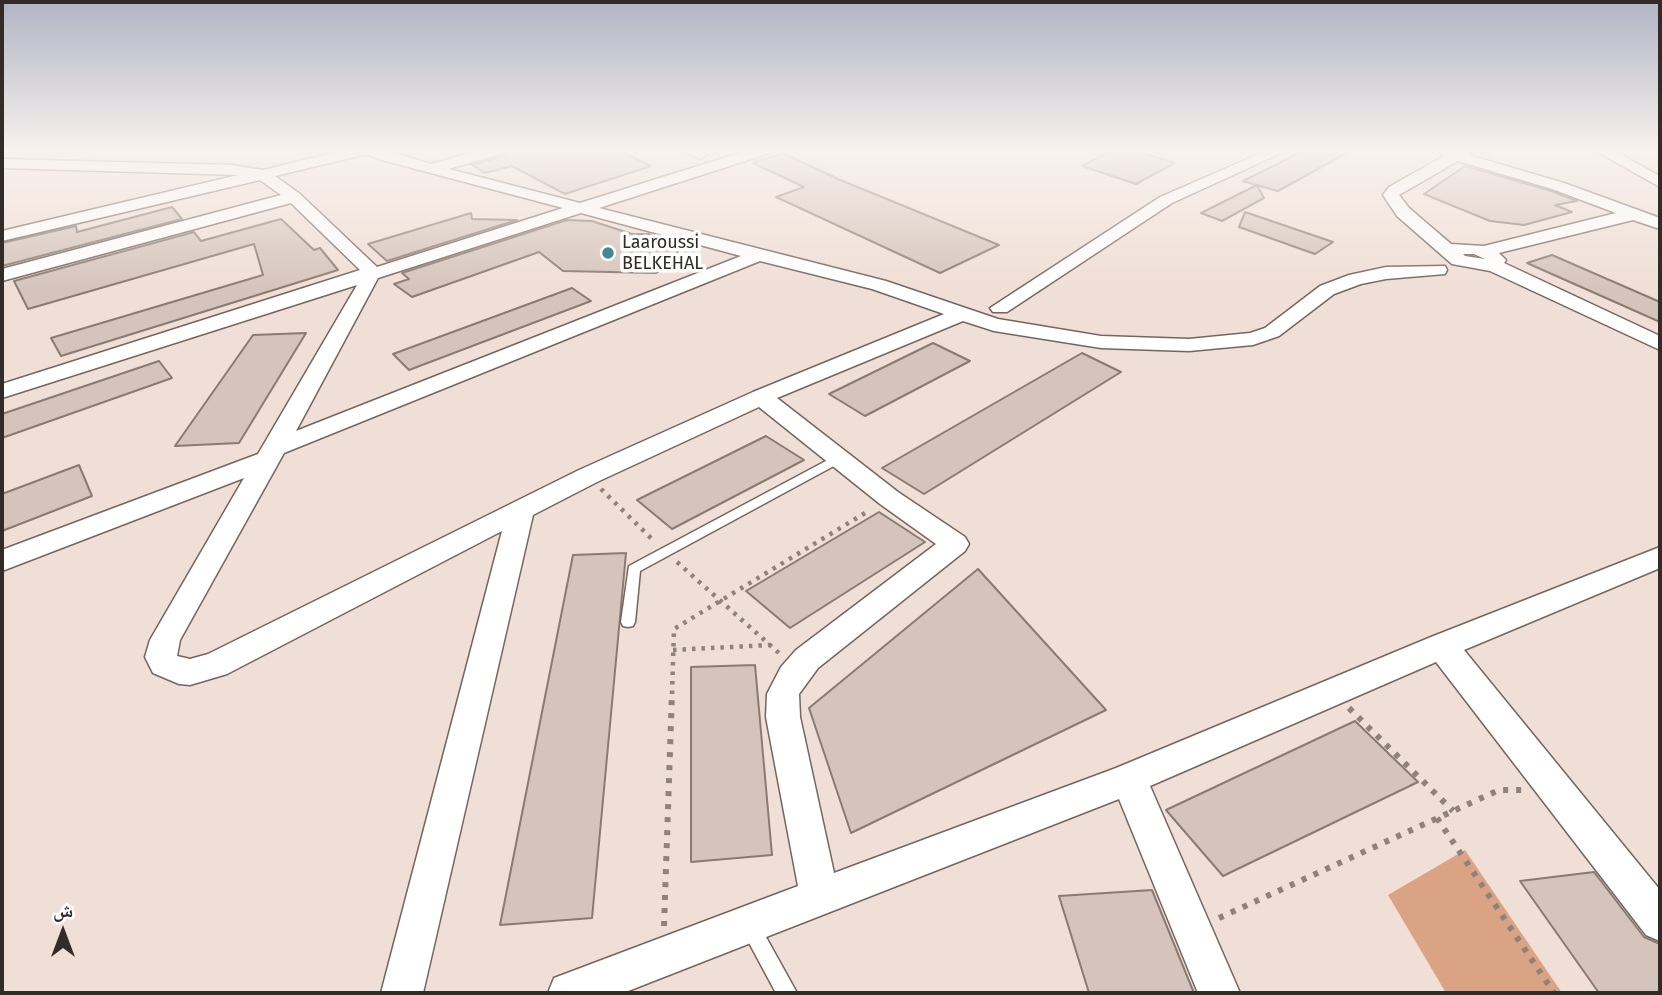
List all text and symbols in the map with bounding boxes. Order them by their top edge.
place label: Laaroussi BELKEHAL [622,232,703,274]
marker: Laaroussi BELKEHAL [600,245,616,261]
north arrow [28,897,98,967]
text: ش [53,899,73,922]

